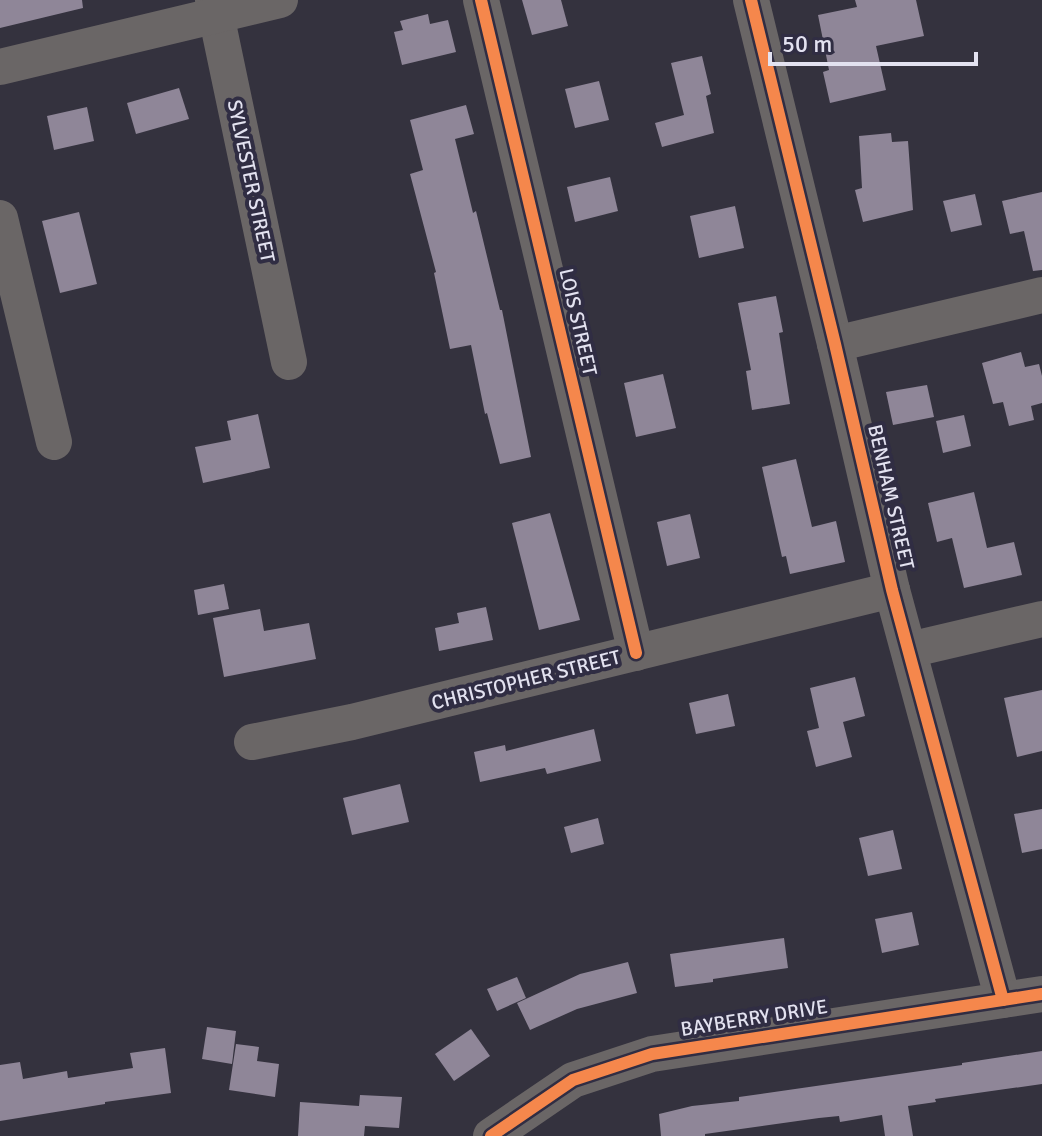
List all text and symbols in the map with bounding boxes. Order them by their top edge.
scale bar [770,16,976,66]
text: 50 m [782,29,832,59]
street label: SYLVESTER STREET [222,97,280,265]
street label: LOIS STREET [554,266,603,378]
street label: BENHAM STREET [862,422,920,572]
street label: CHRISTOPHER STREET [429,644,623,716]
street label: BAYBERRY DRIVE [679,994,829,1042]

